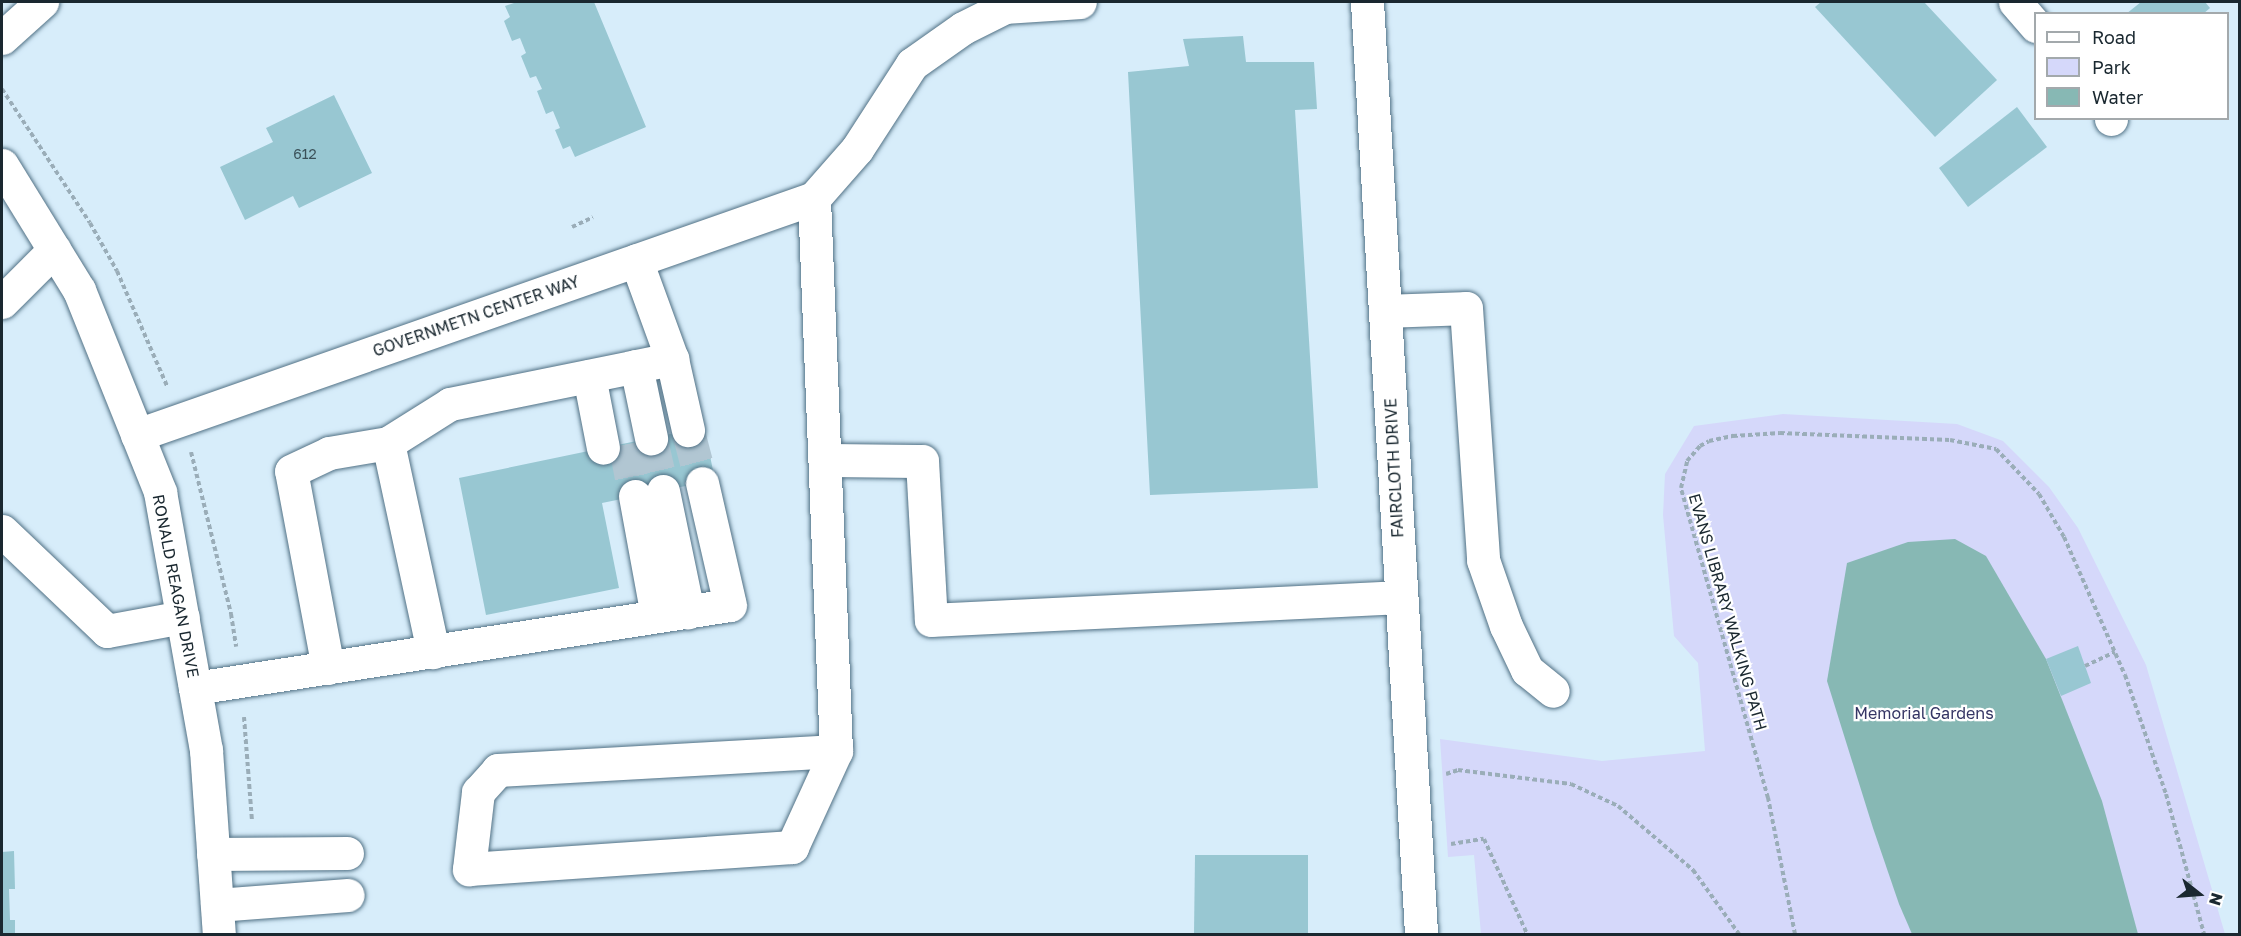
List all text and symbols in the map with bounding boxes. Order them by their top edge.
legend [2034,12,2229,120]
text: Road [2092,26,2136,48]
text: Park [2092,56,2131,78]
text: Water [2092,86,2143,108]
house number: 612 [293,146,317,162]
street label: GOVERNMETN CENTER WAY [370,272,582,360]
street label: FAIRCLOTH DRIVE [1381,398,1407,538]
street label: EVANS LIBRARY WALKING PATH [1685,491,1771,733]
street label: RONALD REAGAN DRIVE [149,493,203,679]
park label: Memorial Gardens [1854,703,1994,723]
north arrow [2169,864,2229,924]
text: N [2205,891,2228,908]

